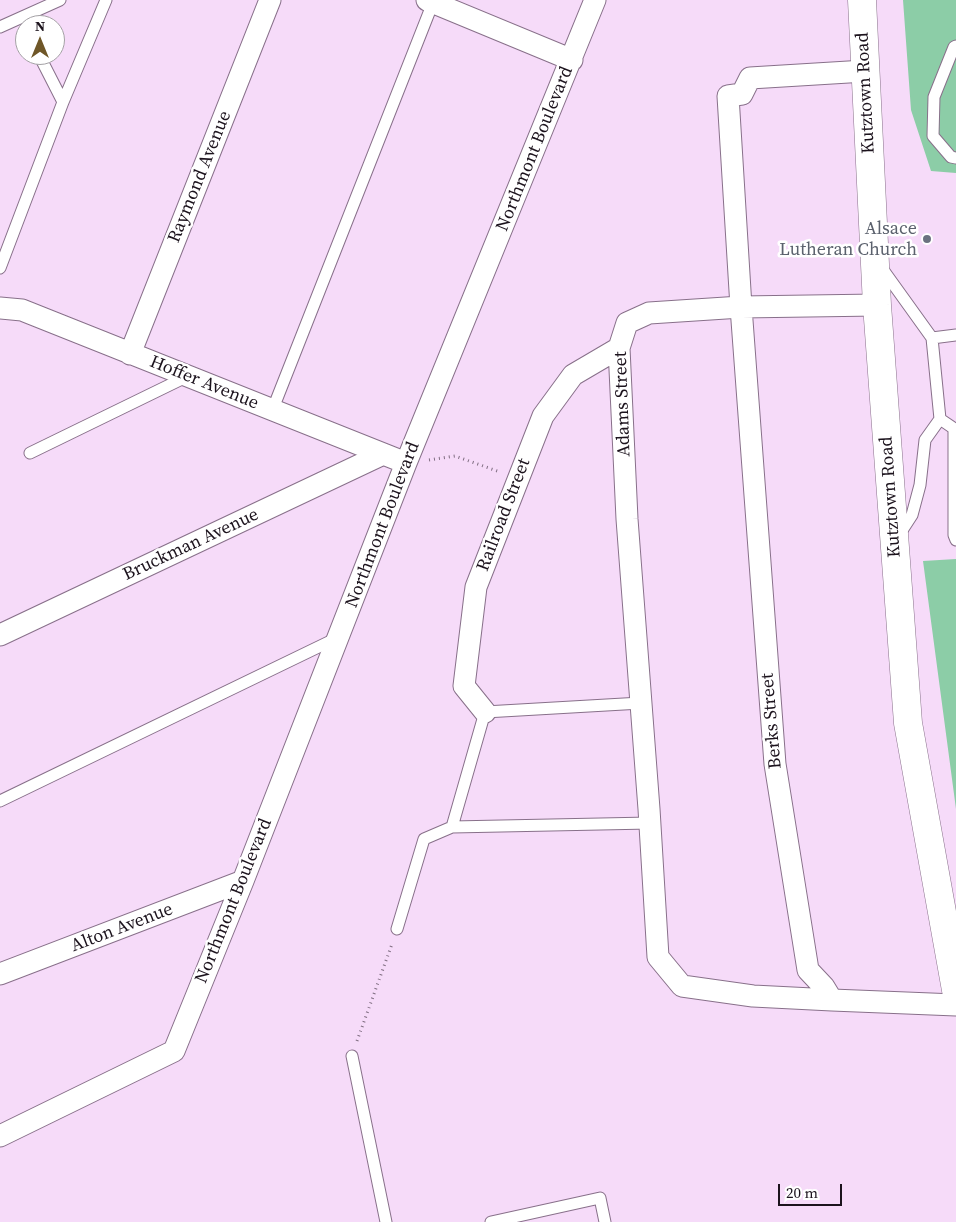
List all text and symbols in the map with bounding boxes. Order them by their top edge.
north arrow [15,15,65,65]
text: N [35,16,45,36]
street label: Kutztown Road [852,32,880,154]
street label: Northmont Boulevard [492,63,578,235]
street label: Raymond Avenue [164,108,236,246]
place label: Alsace Lutheran Church [779,218,917,260]
marker: Alsace Lutheran Church [921,233,933,245]
street label: Hoffer Avenue [146,351,262,415]
street label: Adams Street [610,351,636,457]
street label: Kutztown Road [876,436,906,558]
street label: Northmont Boulevard [341,439,425,611]
street label: Railroad Street [473,456,535,574]
street label: Bruckman Avenue [120,504,262,586]
street label: Berks Street [757,672,787,770]
street label: Northmont Boulevard [191,815,277,987]
street label: Alton Avenue [68,899,176,957]
scale bar [781,1174,845,1206]
text: 20 m [786,1182,818,1203]

